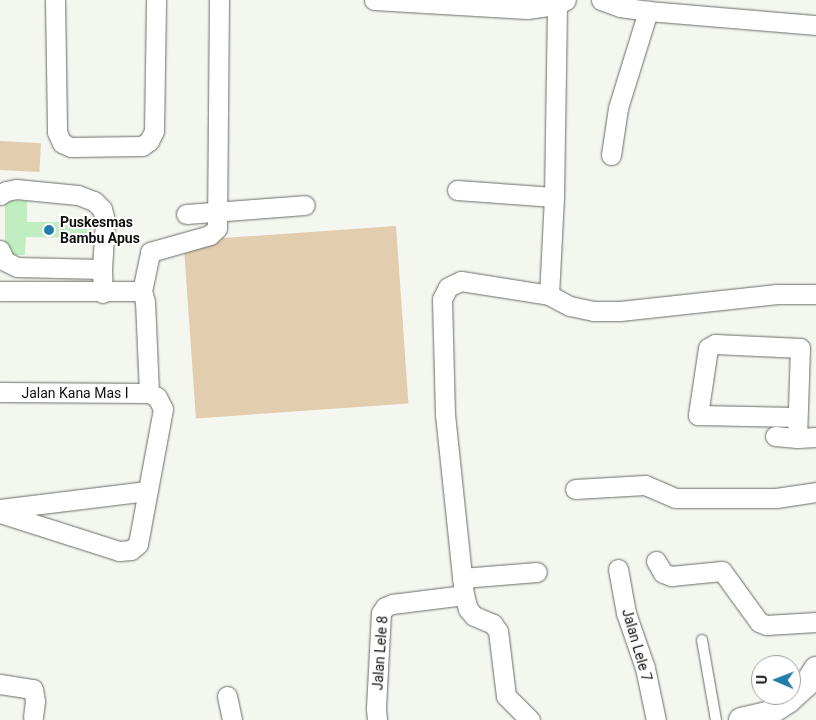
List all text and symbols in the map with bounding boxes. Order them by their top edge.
place label: Puskesmas Bambu Apus [60,214,140,246]
marker: Puskesmas Bambu Apus [42,223,56,237]
street label: Jalan Kana Mas I [21,385,129,401]
street label: Jalan Lele 7 [619,607,655,683]
street label: Jalan Lele 8 [369,615,391,691]
north arrow [751,655,801,705]
text: U [754,675,770,685]

